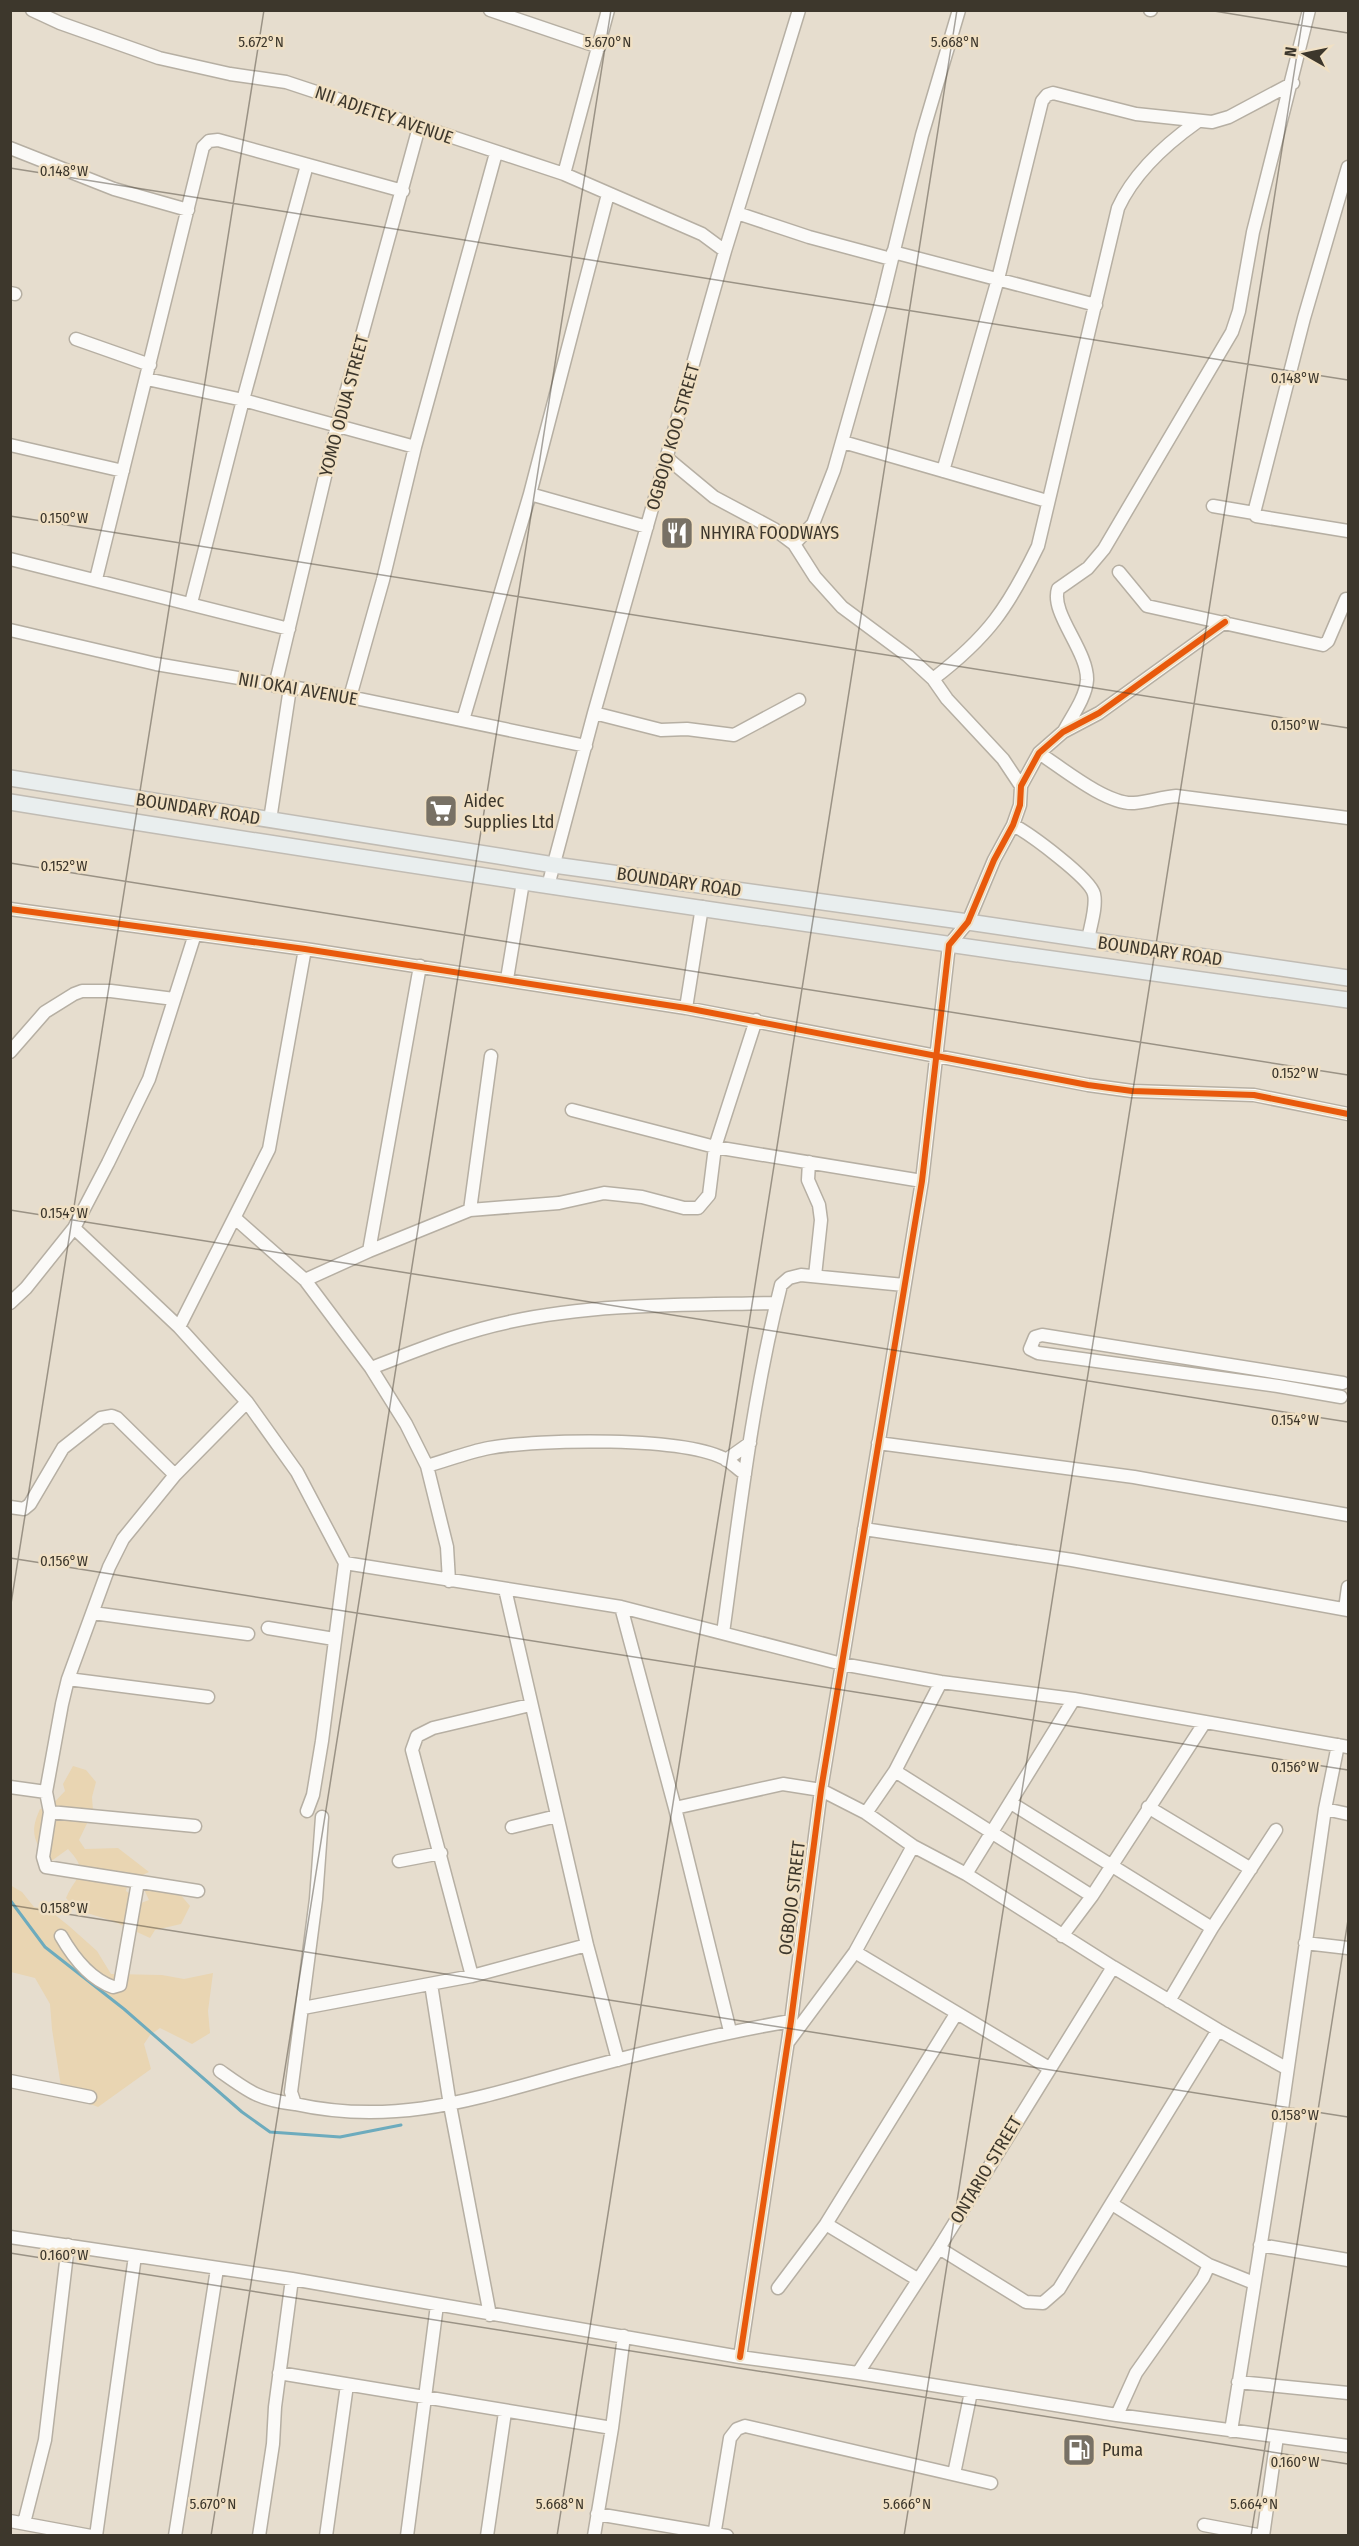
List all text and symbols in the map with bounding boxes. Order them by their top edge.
north arrow [1275,24,1335,84]
text: 5.672°N [238,33,284,51]
text: 5.670°N [585,33,631,51]
text: 5.668°N [931,33,979,51]
text: N [1281,46,1301,58]
street label: NII ADJETEY AVENUE [312,81,456,149]
text: 0.148°W [40,162,88,180]
street label: YOMO ODUA STREET [315,332,374,479]
street label: OGBOJO KOO STREET [642,361,705,513]
text: 0.148°W [1271,369,1319,387]
text: 0.150°W [40,509,88,527]
restaurant icon: NHYIRA FOODWAYS [659,515,695,551]
place label: NHYIRA FOODWAYS [700,522,839,544]
street label: NII OKAI AVENUE [237,668,359,710]
text: 0.150°W [1271,716,1319,734]
street label: BOUNDARY ROAD [134,788,262,830]
place label: Aidec Supplies Ltd [464,790,554,833]
supermarket icon: Aidec Supplies Ltd [423,793,459,829]
text: 0.152°W [41,857,87,875]
street label: BOUNDARY ROAD [615,862,743,902]
street label: BOUNDARY ROAD [1096,931,1224,971]
text: 0.152°W [1272,1064,1318,1082]
text: 0.154°W [40,1204,88,1222]
text: 0.154°W [1271,1411,1319,1429]
text: 0.156°W [40,1552,88,1570]
text: 0.156°W [1271,1758,1319,1776]
street label: OGBOJO STREET [774,1839,810,1956]
text: 0.158°W [40,1899,88,1917]
text: 0.158°W [1271,2106,1319,2124]
street label: ONTARIO STREET [945,2112,1027,2228]
text: 0.160°W [40,2246,88,2264]
fuel station icon: Puma [1061,2432,1097,2468]
place label: Puma [1102,2439,1143,2461]
text: 0.160°W [1271,2453,1319,2471]
text: 5.670°N [190,2495,236,2513]
text: 5.668°N [536,2495,584,2513]
text: 5.666°N [883,2495,931,2513]
text: 5.664°N [1230,2495,1278,2513]

